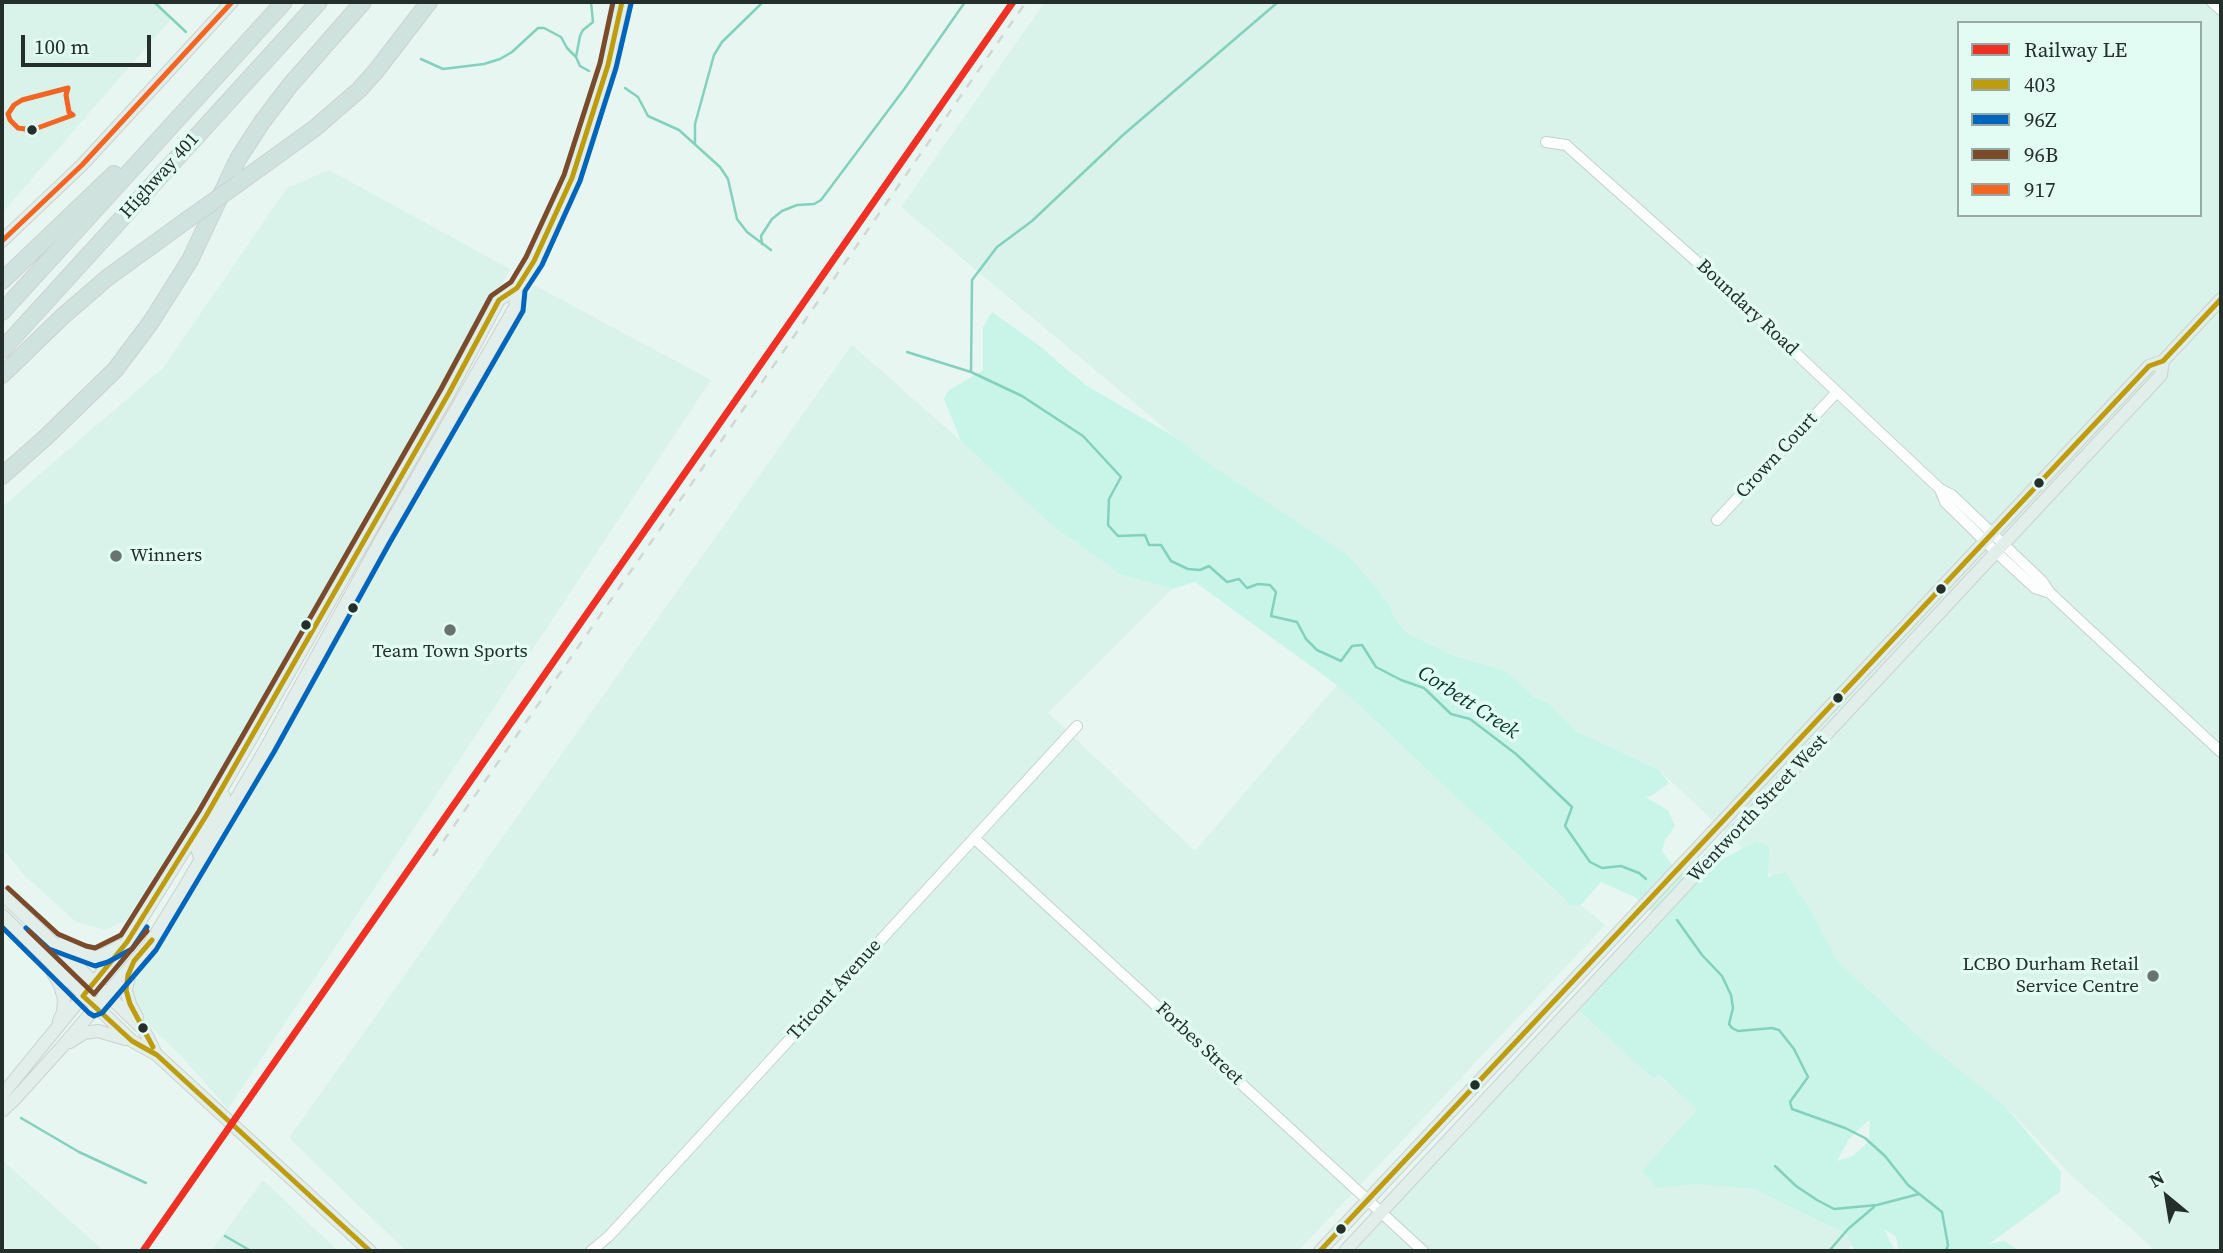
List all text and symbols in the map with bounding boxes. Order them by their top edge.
scale bar [24,21,154,65]
legend [1957,21,2202,217]
text: 100 m [34,32,89,61]
text: Railway LE [2024,35,2127,64]
text: 403 [2024,70,2056,99]
text: 96Z [2024,105,2057,134]
unlabelled marker [25,123,39,137]
street label: Highway 401 [116,128,204,224]
text: 96B [2024,140,2058,169]
text: 917 [2024,175,2056,204]
street label: Boundary Road [1692,255,1802,361]
street label: Crown Court [1732,409,1822,503]
unlabelled marker [2032,476,2046,490]
place label: Winners [130,545,202,567]
marker: Winners [108,548,124,564]
unlabelled marker [1934,582,1948,596]
unlabelled marker [346,601,360,615]
unlabelled marker [299,618,313,632]
marker: Team Town Sports [442,622,458,638]
place label: Team Town Sports [372,641,528,663]
water label: Corbett Creek [1413,661,1523,745]
unlabelled marker [1831,691,1845,705]
street label: Wentworth Street West [1684,730,1832,888]
street label: Tricont Avenue [783,935,887,1045]
place label: LCBO Durham Retail Service Centre [1962,954,2139,998]
marker: LCBO Durham Retail Service Centre [2145,968,2161,984]
street label: Forbes Street [1151,998,1247,1090]
unlabelled marker [136,1021,150,1035]
unlabelled marker [1468,1078,1482,1092]
north arrow [2132,1162,2202,1232]
text: N [2144,1164,2169,1194]
unlabelled marker [1334,1222,1348,1236]

